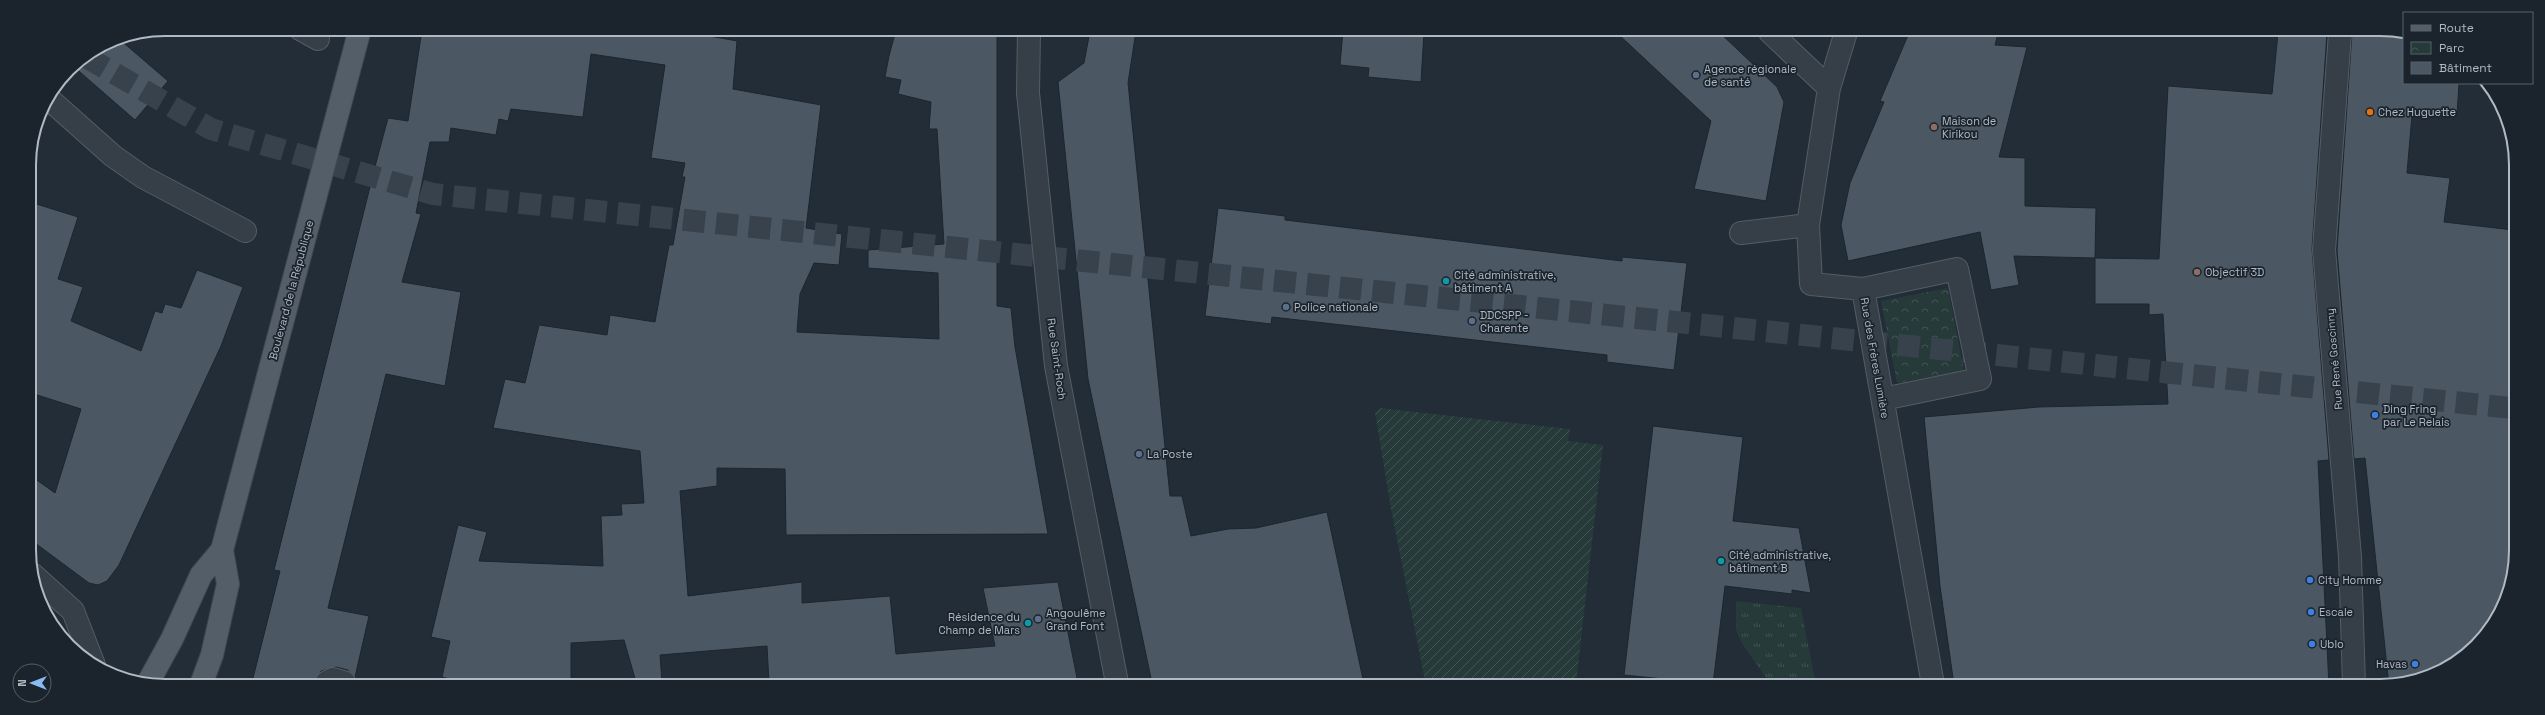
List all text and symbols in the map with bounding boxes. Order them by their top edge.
legend [2403,12,2533,84]
text: Route [2439,20,2474,36]
text: Parc [2439,40,2464,56]
text: Bâtiment [2439,60,2492,76]
place label: Agence régionale de santé [1704,62,1796,89]
marker: Agence régionale de santé [1691,70,1701,80]
place label: Chez Huguette [2378,105,2456,119]
marker: Chez Huguette [2365,107,2375,117]
place label: Maison de Kirikou [1942,114,1996,141]
marker: Maison de Kirikou [1929,122,1939,132]
street label: Boulevard de la République [266,219,316,361]
place label: Objectif 3D [2205,265,2264,279]
marker: Objectif 3D [2192,267,2202,277]
place label: Cité administrative, bâtiment A [1454,268,1556,295]
marker: Cité administrative, bâtiment A [1441,276,1451,286]
street label: Rue des Frères Lumière [1857,296,1893,420]
place label: Police nationale [1294,300,1378,314]
marker: Police nationale [1281,302,1291,312]
place label: DDCSPP - Charente [1480,308,1529,335]
street label: Rue René Goscinny [2323,308,2345,410]
marker: DDCSPP - Charente [1467,316,1477,326]
street label: Rue Saint-Roch [1044,317,1070,401]
place label: Ding Fring par Le Relais [2383,402,2450,429]
marker: Ding Fring par Le Relais [2370,410,2380,420]
place label: La Poste [1147,447,1192,461]
marker: La Poste [1134,449,1144,459]
place label: Cité administrative, bâtiment B [1729,548,1831,575]
marker: Cité administrative, bâtiment B [1716,556,1726,566]
place label: City Homme [2318,573,2382,587]
marker: City Homme [2305,575,2315,585]
place label: Escale [2319,605,2353,619]
place label: Angoulême Grand Font [1046,606,1105,633]
marker: Escale [2306,607,2316,617]
place label: Résidence du Champ de Mars [938,610,1020,637]
marker: Angoulême Grand Font [1033,614,1043,624]
marker: Résidence du Champ de Mars [1023,618,1033,628]
place label: Ublo [2320,637,2344,651]
marker: Ublo [2307,639,2317,649]
place label: Havas [2376,657,2407,671]
marker: Havas [2410,659,2420,669]
north arrow [12,663,52,703]
text: N [15,679,29,687]

